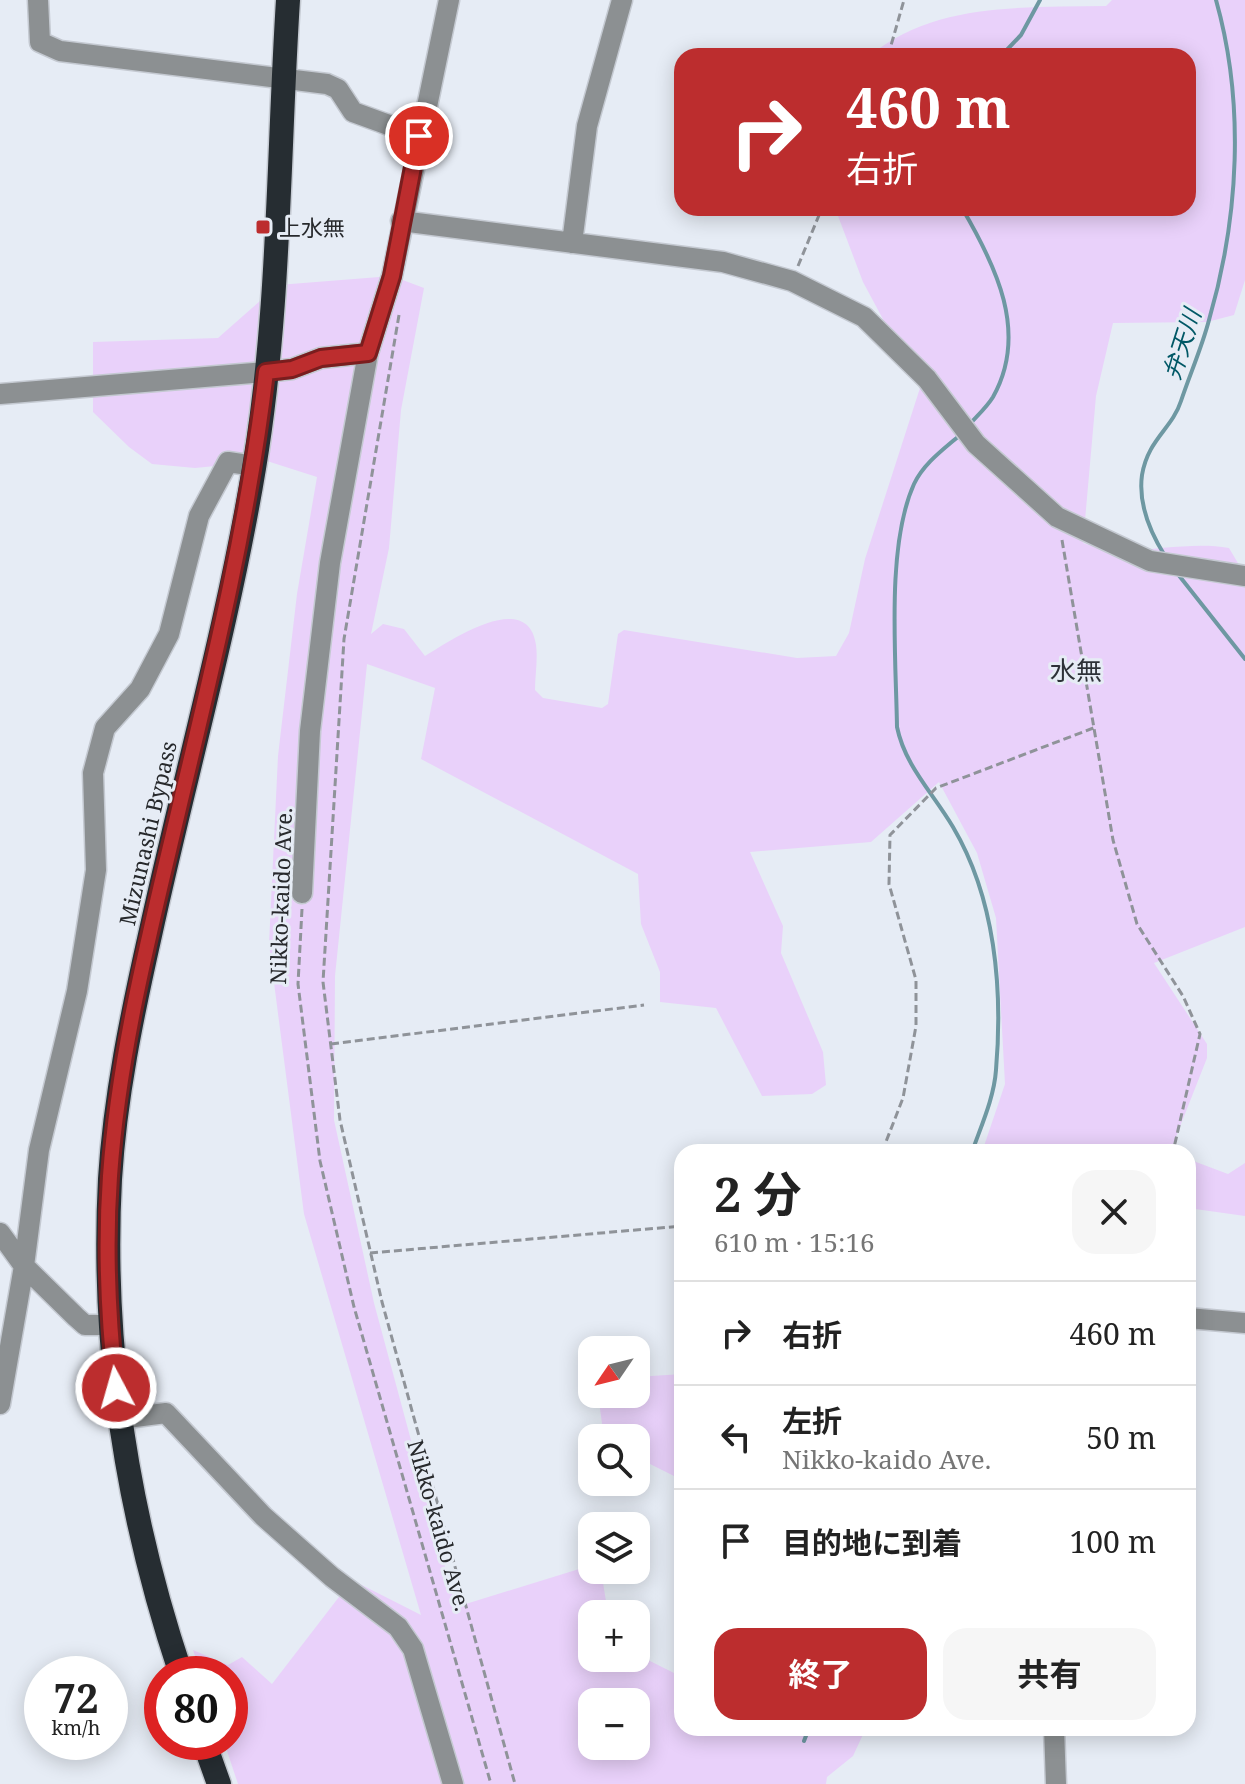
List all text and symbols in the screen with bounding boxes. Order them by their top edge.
text: 460 m [846,68,1011,144]
icon: right [714,80,818,184]
pin [385,102,453,170]
icon: arrive [397,114,441,158]
text: 右折 [846,144,918,193]
place label: 上水無 [279,212,345,242]
marker: 上水無 [254,218,272,236]
water label: 弁天川 [1154,302,1209,383]
district label: 水無 [1050,652,1102,688]
street label: Mizunashi Bypass [111,738,183,928]
street label: Nikko-kaido Ave. [262,807,298,985]
text: 2 分 [714,1161,802,1226]
button: close [1072,1170,1156,1254]
text: 610 m · 15:16 [714,1224,875,1260]
icon: right [714,1311,758,1355]
text: 460 m [1070,1313,1156,1354]
text: 右折 [782,1314,842,1355]
north arrow [578,1336,650,1408]
map controls [578,1336,650,1760]
position arrow [74,1346,158,1430]
text: 左折 [782,1400,842,1441]
icon: left [714,1415,758,1459]
text: 50 m [1086,1417,1156,1458]
button: search [578,1424,650,1496]
street label: Nikko-kaido Ave. [401,1436,479,1614]
text: Nikko-kaido Ave. [782,1441,991,1477]
button: layers [578,1512,650,1584]
icon: arrive [714,1519,758,1563]
text: 100 m [1070,1521,1156,1562]
text: 目的地に到着 [782,1522,962,1563]
button: + [578,1600,650,1672]
button: 終了 [714,1628,927,1720]
button: 共有 [943,1628,1156,1720]
speed limit sign: 80 [144,1656,248,1760]
text: 72 [53,1670,99,1725]
button: − [578,1688,650,1760]
text: km/h [51,1714,101,1741]

